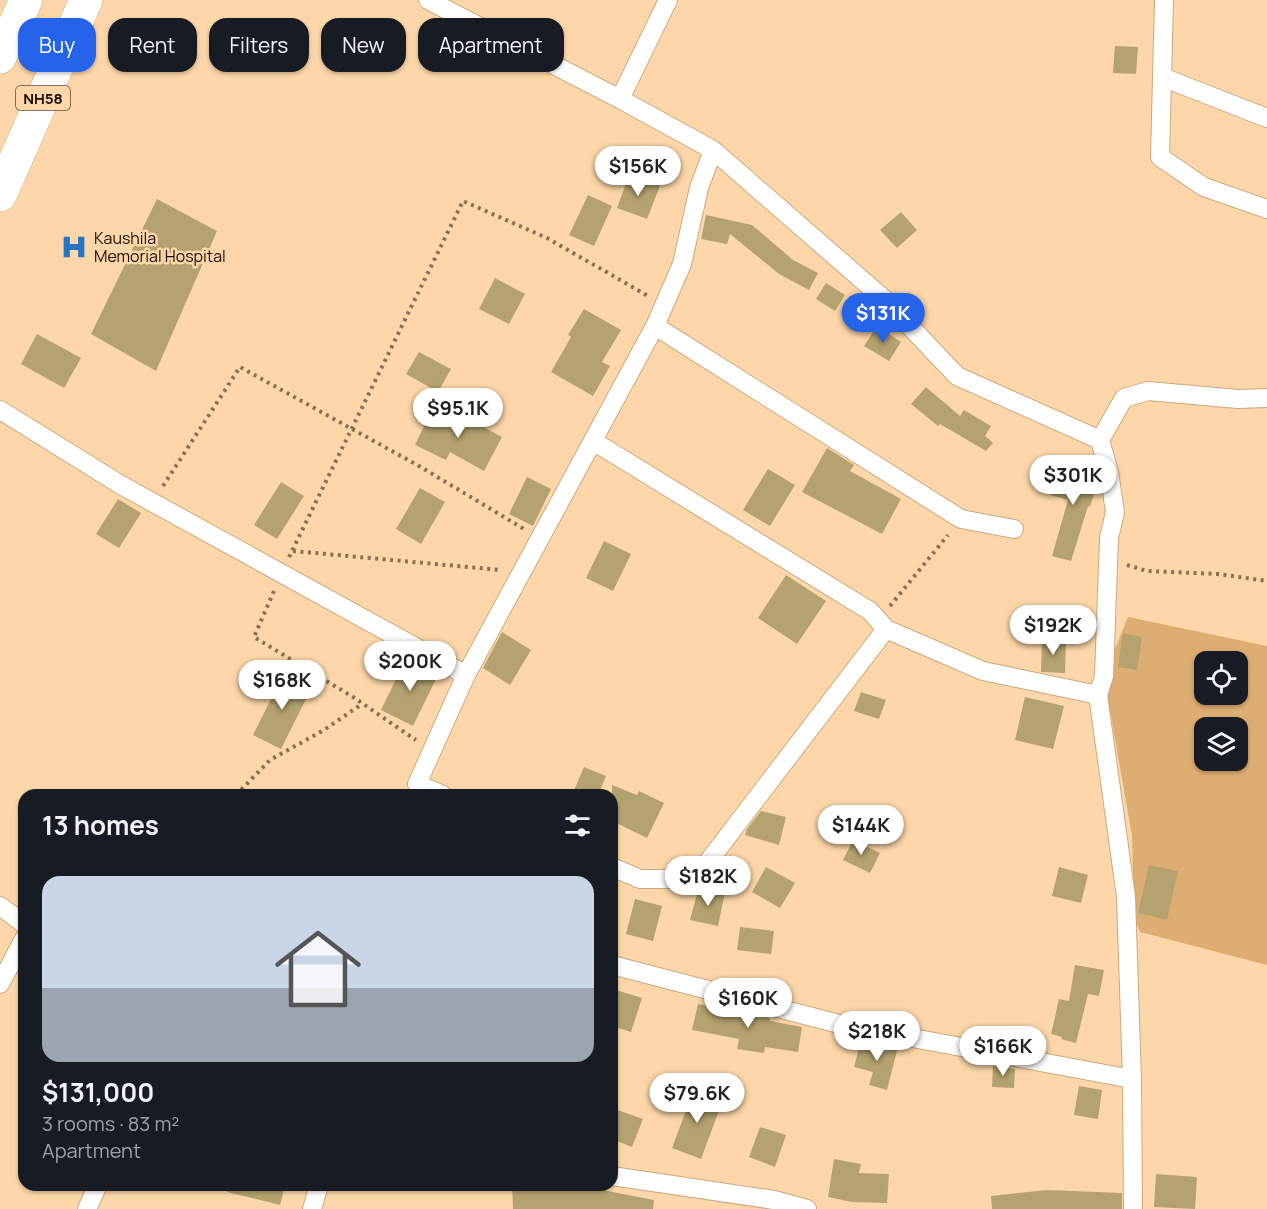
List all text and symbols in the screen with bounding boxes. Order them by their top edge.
chip: Buy [18,18,96,72]
chip: Rent [108,18,197,72]
chip: Filters [209,18,309,72]
chip: New [321,18,406,72]
chip: Apartment [418,18,564,72]
road number: NH58 [16,86,70,110]
pin: $156K [596,146,680,197]
text: $156K [609,152,667,179]
place label: Kaushila Memorial Hospital [94,227,226,267]
hospital icon: Kaushila Memorial Hospital [59,232,89,262]
pin: $131K [841,293,925,344]
text: $131K [856,299,910,326]
pin: $95.1K [409,388,507,439]
text: $95.1K [427,394,489,421]
pin: $301K [1031,455,1115,506]
text: $301K [1043,461,1103,488]
pin: $192K [1011,605,1095,656]
text: $192K [1024,611,1082,638]
pin: $200K [368,641,452,692]
text: $200K [378,647,442,674]
map controls [1194,651,1248,771]
button: locate [1194,651,1248,705]
pin: $168K [240,660,324,711]
text: $168K [253,666,311,693]
button: layers [1194,717,1248,771]
pin: $144K [819,805,903,856]
text: 13 homes [42,807,159,843]
icon: filters [561,809,594,842]
text: $144K [832,811,890,838]
pin: $182K [666,856,750,907]
text: $182K [679,862,737,889]
icon: home [264,915,372,1023]
pin: $160K [706,978,790,1029]
text: $160K [718,984,778,1011]
pin: $218K [835,1011,919,1062]
text: $218K [848,1017,906,1044]
pin: $166K [961,1026,1045,1077]
text: $166K [973,1032,1033,1059]
pin: $79.6K [648,1073,746,1124]
text: $131,000 [42,1074,154,1110]
text: $79.6K [664,1079,731,1106]
text: 3 rooms · 83 m² [42,1110,179,1137]
text: Apartment [42,1137,141,1164]

